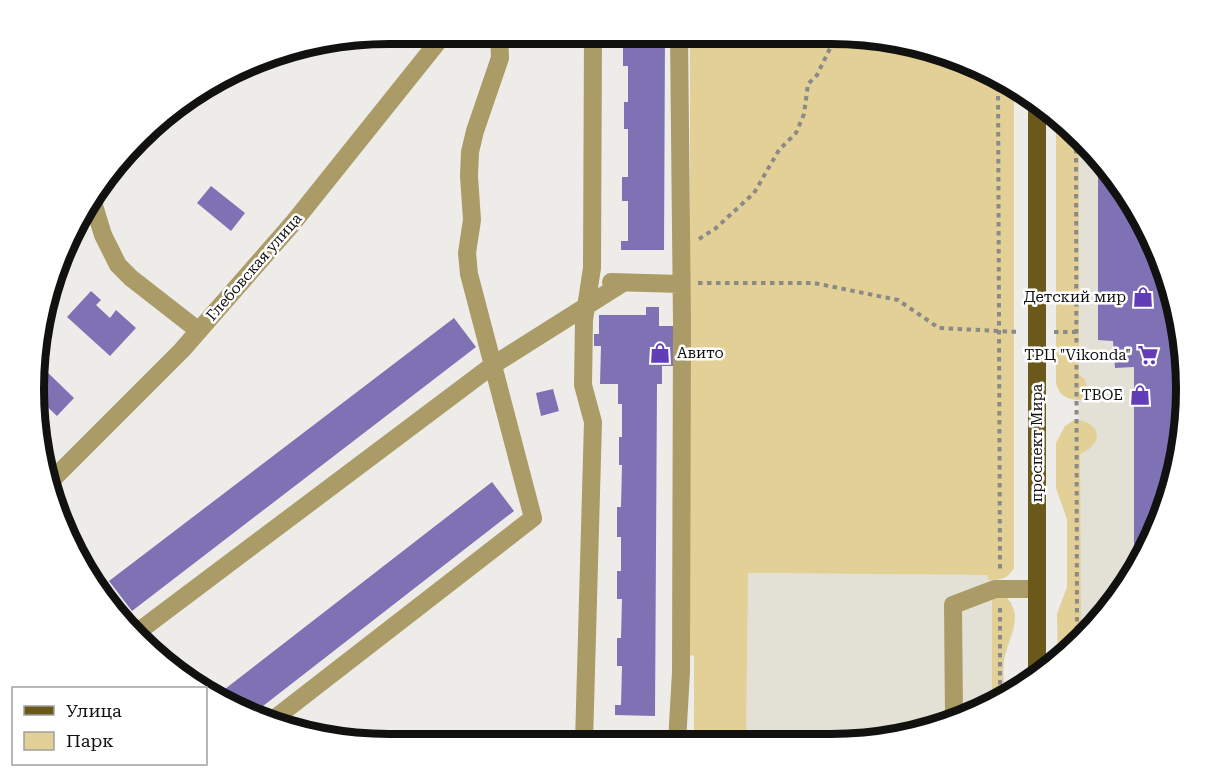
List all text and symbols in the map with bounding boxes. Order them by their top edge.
street label: Глебовская улица [202,210,306,324]
shop icon: Детский мир [1131,285,1155,309]
place label: Детский мир [1024,288,1126,306]
shop icon: Авито [648,341,672,365]
supermarket icon: ТРЦ "Vikonda" [1136,343,1160,367]
place label: Авито [677,344,724,362]
place label: ТРЦ "Vikonda" [1024,346,1131,364]
shop icon: ТВОЕ [1128,383,1152,407]
street label: проспект Мира [1028,384,1046,502]
place label: ТВОЕ [1081,386,1123,404]
legend [12,687,207,765]
text: Улица [66,700,122,721]
text: Парк [66,730,114,751]

